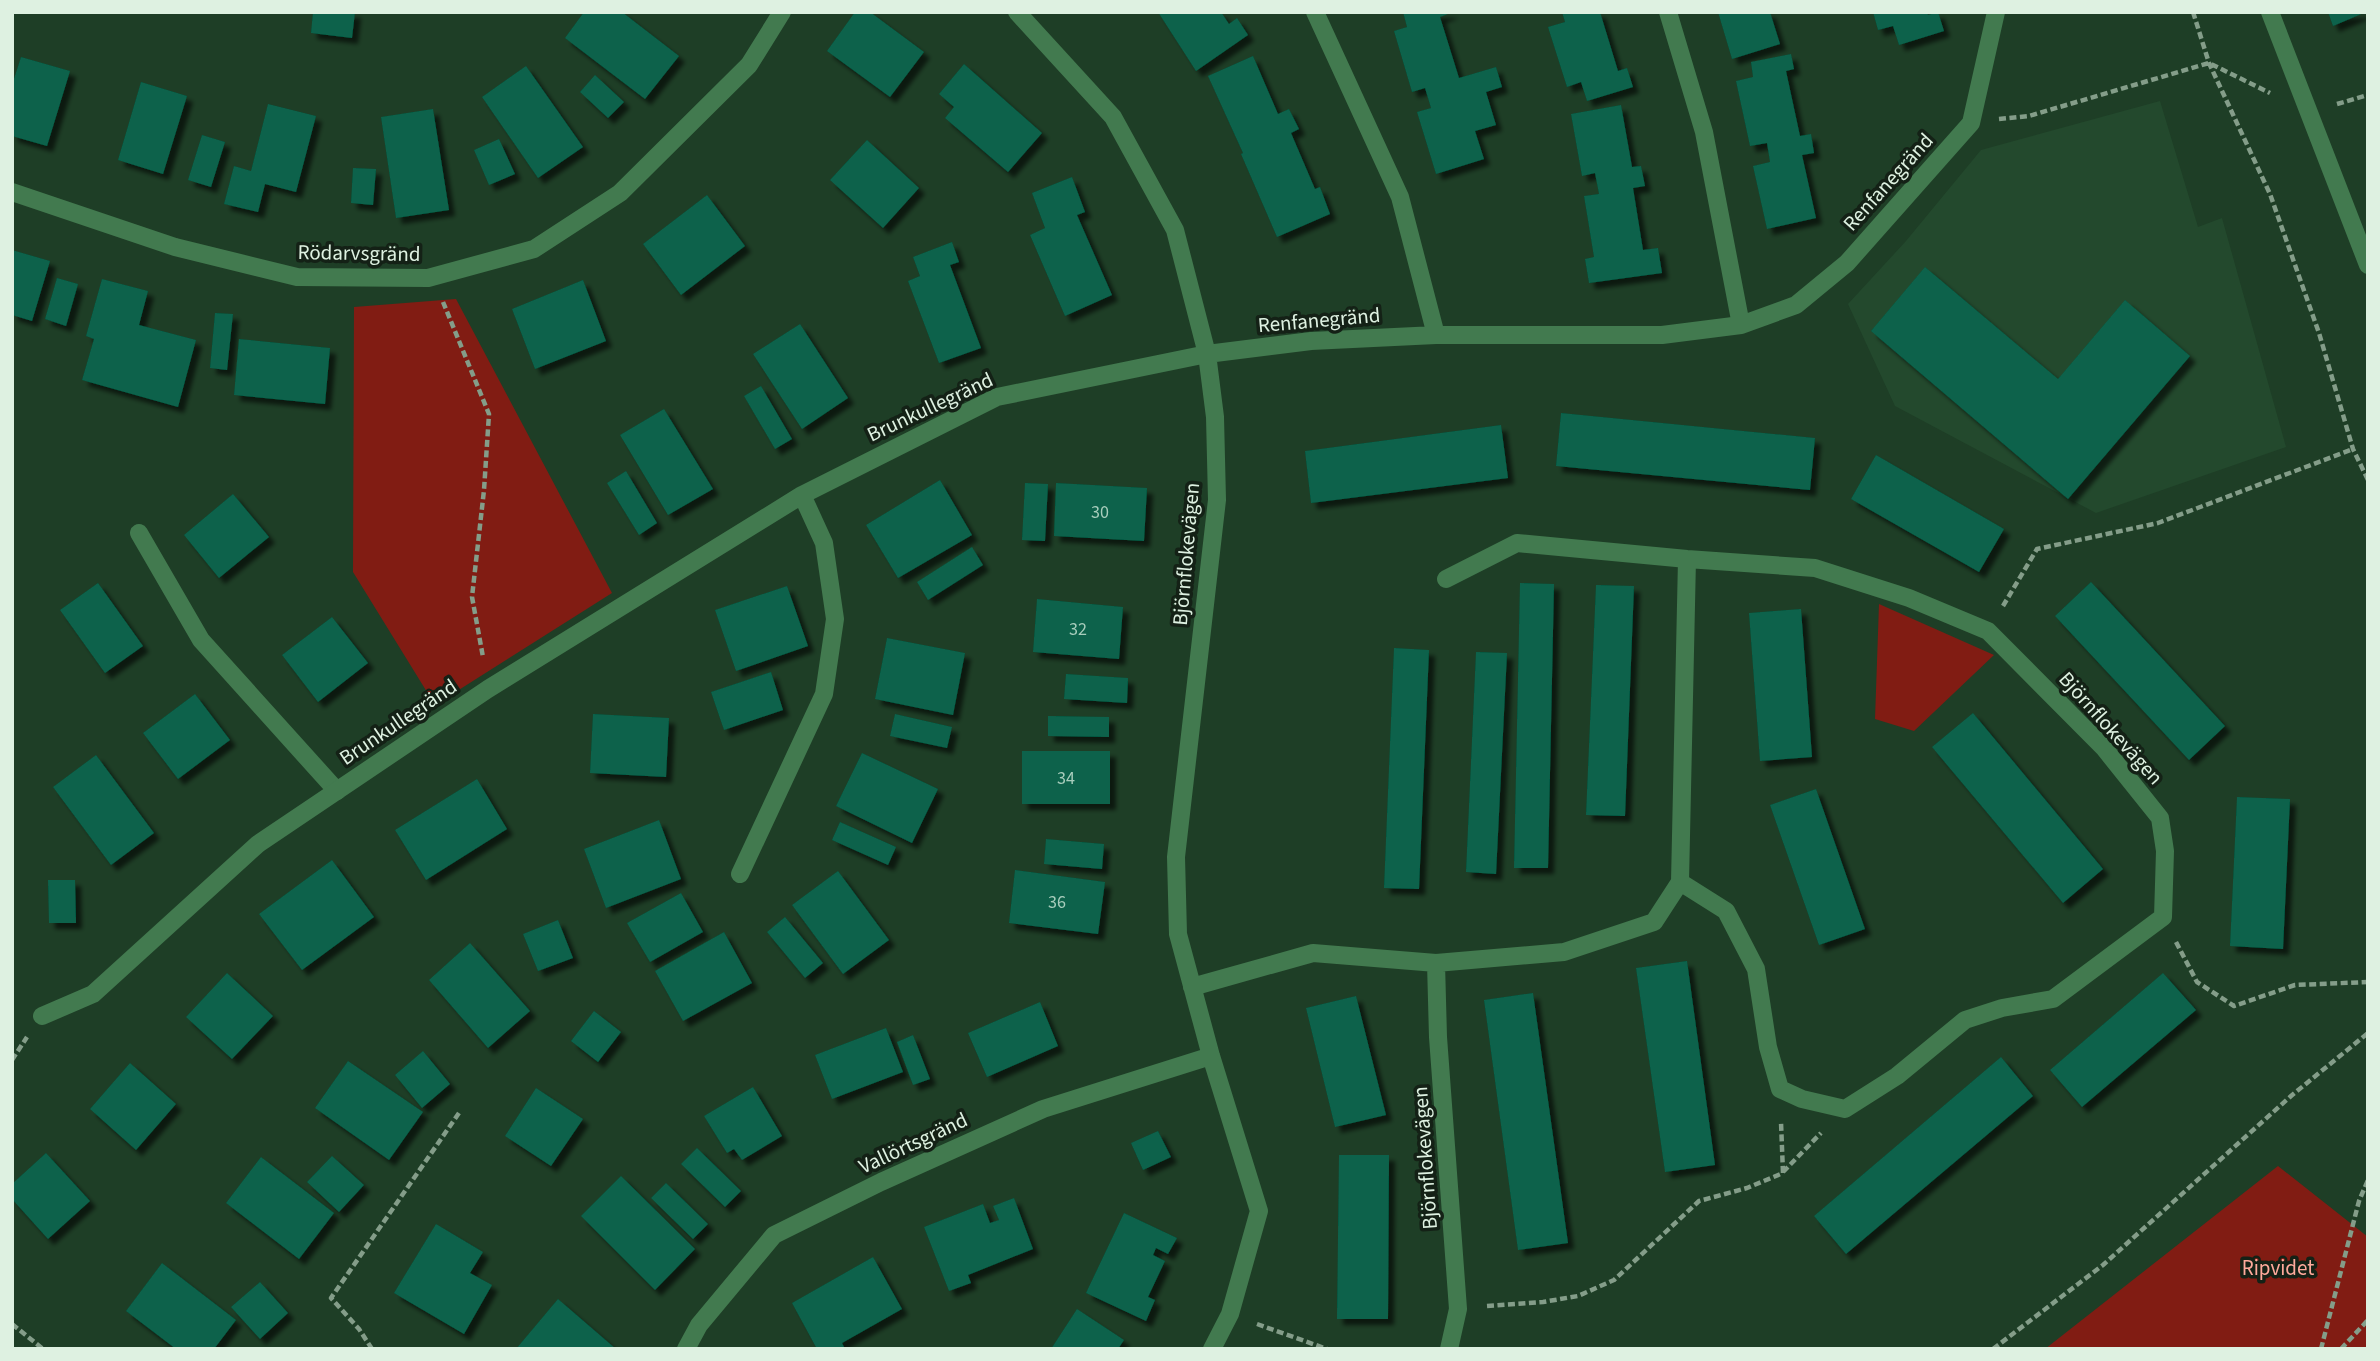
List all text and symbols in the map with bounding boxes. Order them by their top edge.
street label: Renfanegränd [1836,126,1940,238]
street label: Rödarvsgränd [297,237,421,269]
street label: Renfanegränd [1257,300,1381,340]
street label: Brunkullegränd [862,365,998,449]
street label: Björnflokevägen [1165,481,1207,627]
house number: 30 [1091,500,1109,525]
house number: 32 [1069,617,1087,642]
street label: Björnflokevägen [2052,665,2170,791]
street label: Brunkullegränd [333,672,463,772]
house number: 34 [1057,766,1075,791]
house number: 36 [1048,890,1066,915]
street label: Björnflokevägen [1405,1085,1445,1231]
street label: Vallörtsgränd [854,1105,972,1181]
park label: Ripvidet [2242,1253,2314,1283]

